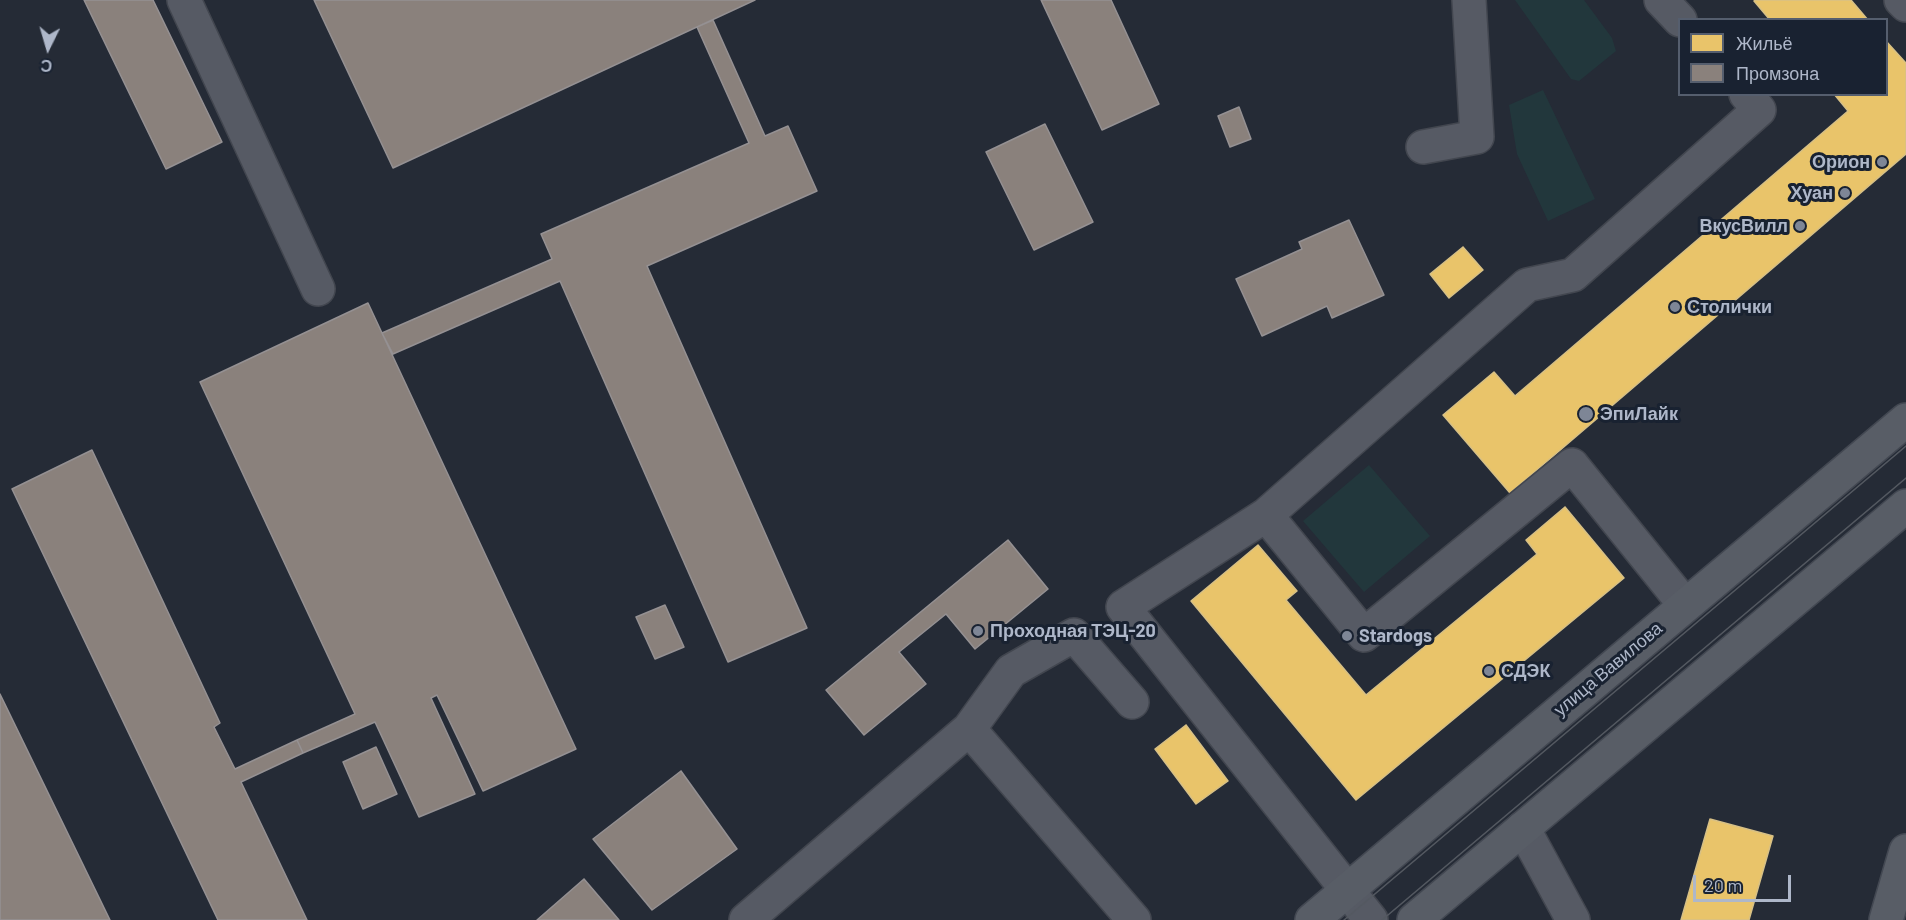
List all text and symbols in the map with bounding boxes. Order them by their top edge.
north arrow [18,18,78,78]
legend [1678,18,1888,96]
text: Жильё [1736,32,1793,54]
text: С [40,56,53,76]
text: Промзона [1736,62,1819,84]
place label: Орион [1812,151,1870,173]
marker: Орион [1875,155,1889,169]
place label: Хуан [1791,182,1833,204]
marker: Хуан [1838,186,1852,200]
place label: ВкусВилл [1699,215,1788,237]
marker: ВкусВилл [1793,219,1807,233]
place label: Столички [1687,296,1772,318]
marker: Столички [1668,300,1682,314]
place label: ЭпиЛайк [1600,403,1678,425]
marker: ЭпиЛайк [1577,405,1595,423]
street label: улица Вавилова [1549,617,1667,721]
place label: Проходная ТЭЦ-20 [990,620,1156,642]
marker: Проходная ТЭЦ-20 [971,624,985,638]
place label: Stardogs [1359,625,1432,647]
marker: Stardogs [1340,629,1354,643]
place label: СДЭК [1501,660,1550,682]
marker: СДЭК [1482,664,1496,678]
scale bar [1696,863,1794,901]
text: 20 m [1704,874,1742,896]

